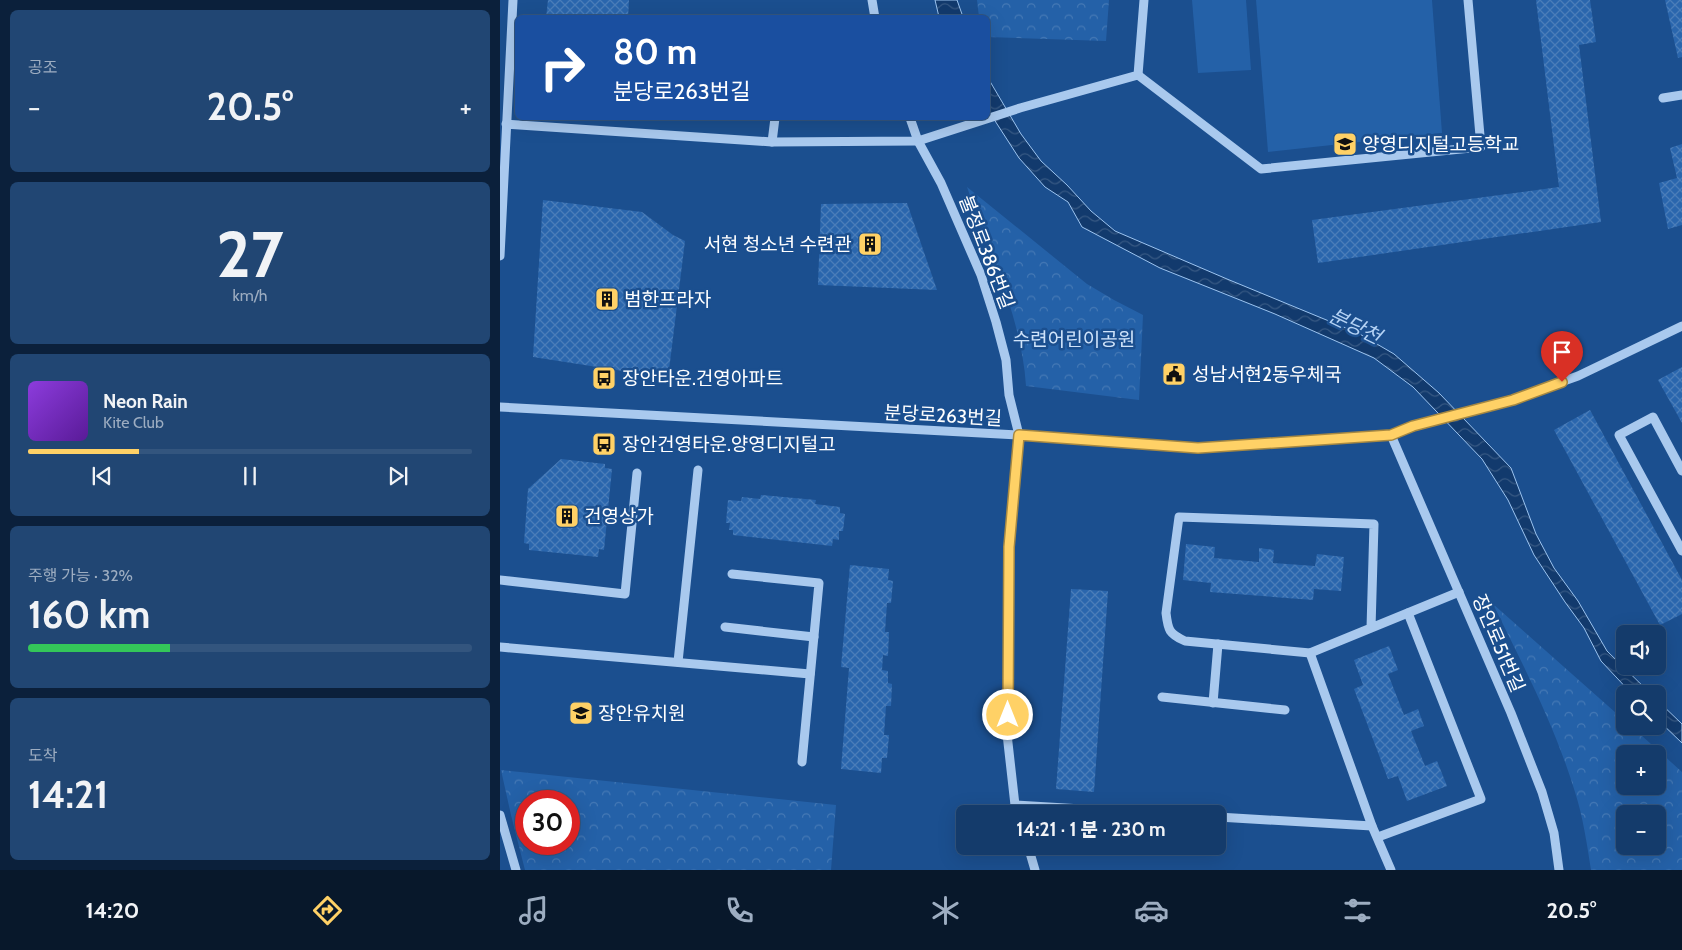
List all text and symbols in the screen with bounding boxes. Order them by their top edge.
text: 80 m [613,30,697,73]
icon: right [530,35,595,100]
text: 공조 [28,58,57,77]
text: 분당로263번길 [613,78,750,105]
text: 20.5° [207,83,293,130]
text: − [28,90,40,124]
text: + [460,90,472,124]
school or university icon: 양영디지털고등학교 [1332,131,1358,157]
place label: 양영디지털고등학교 [1362,133,1519,156]
street label: 불정로386번길 [954,192,1019,312]
text: 27 [216,214,284,293]
building icon: 서현 청소년 수련관 [857,231,883,257]
place label: 서현 청소년 수련관 [704,233,852,256]
text: km/h [232,286,268,305]
building icon: 범한프라자 [594,286,620,312]
place label: 범한프라자 [624,288,711,311]
water label: 분당천 [1325,303,1387,350]
park label: 수련어린이공원 [1013,328,1135,351]
pin [1541,331,1583,382]
icon: arrive [1548,338,1576,366]
public building icon: 성남서현2동우체국 [1161,361,1187,387]
place label: 성남서현2동우체국 [1192,363,1342,386]
bus stop icon: 장안타운.건영아파트 [591,365,617,391]
place label: 장안타운.건영아파트 [622,367,783,390]
text: Neon Rain [103,390,188,413]
street label: 분당로263번길 [883,401,1003,430]
text: Kite Club [103,413,164,432]
bus stop icon: 장안건영타운.양영디지털고 [591,431,617,457]
place label: 장안건영타운.양영디지털고 [622,433,836,456]
icon: previous [88,462,116,490]
icon: pause [236,462,264,490]
icon: next [384,462,412,490]
building icon: 건영상가 [554,503,580,529]
place label: 건영상가 [584,505,654,528]
text: 주행 가능 · 32% [28,566,133,585]
text: 160 km [28,591,150,638]
street label: 장안로51번길 [1468,591,1529,695]
map controls [1616,625,1666,855]
button: sound [1616,625,1666,675]
button: search [1616,685,1666,735]
position arrow [981,688,1033,740]
school or university icon: 장안유치원 [568,700,594,726]
place label: 장안유치원 [598,702,685,725]
button: + [1616,745,1666,795]
text: 도착 [28,746,57,765]
text: 14:21 [28,771,108,818]
speed limit sign: 30 [515,790,580,855]
button: − [1616,805,1666,855]
text: 14:21 · 1 분 · 230 m [1016,818,1166,841]
icon: directions [310,893,345,928]
icon: music [516,893,551,928]
icon: phone [722,893,757,928]
icon: climate [928,893,963,928]
icon: car [1134,893,1169,928]
icon: filters [1340,893,1375,928]
text: 14:20 [86,897,139,924]
text: 20.5° [1546,897,1596,924]

